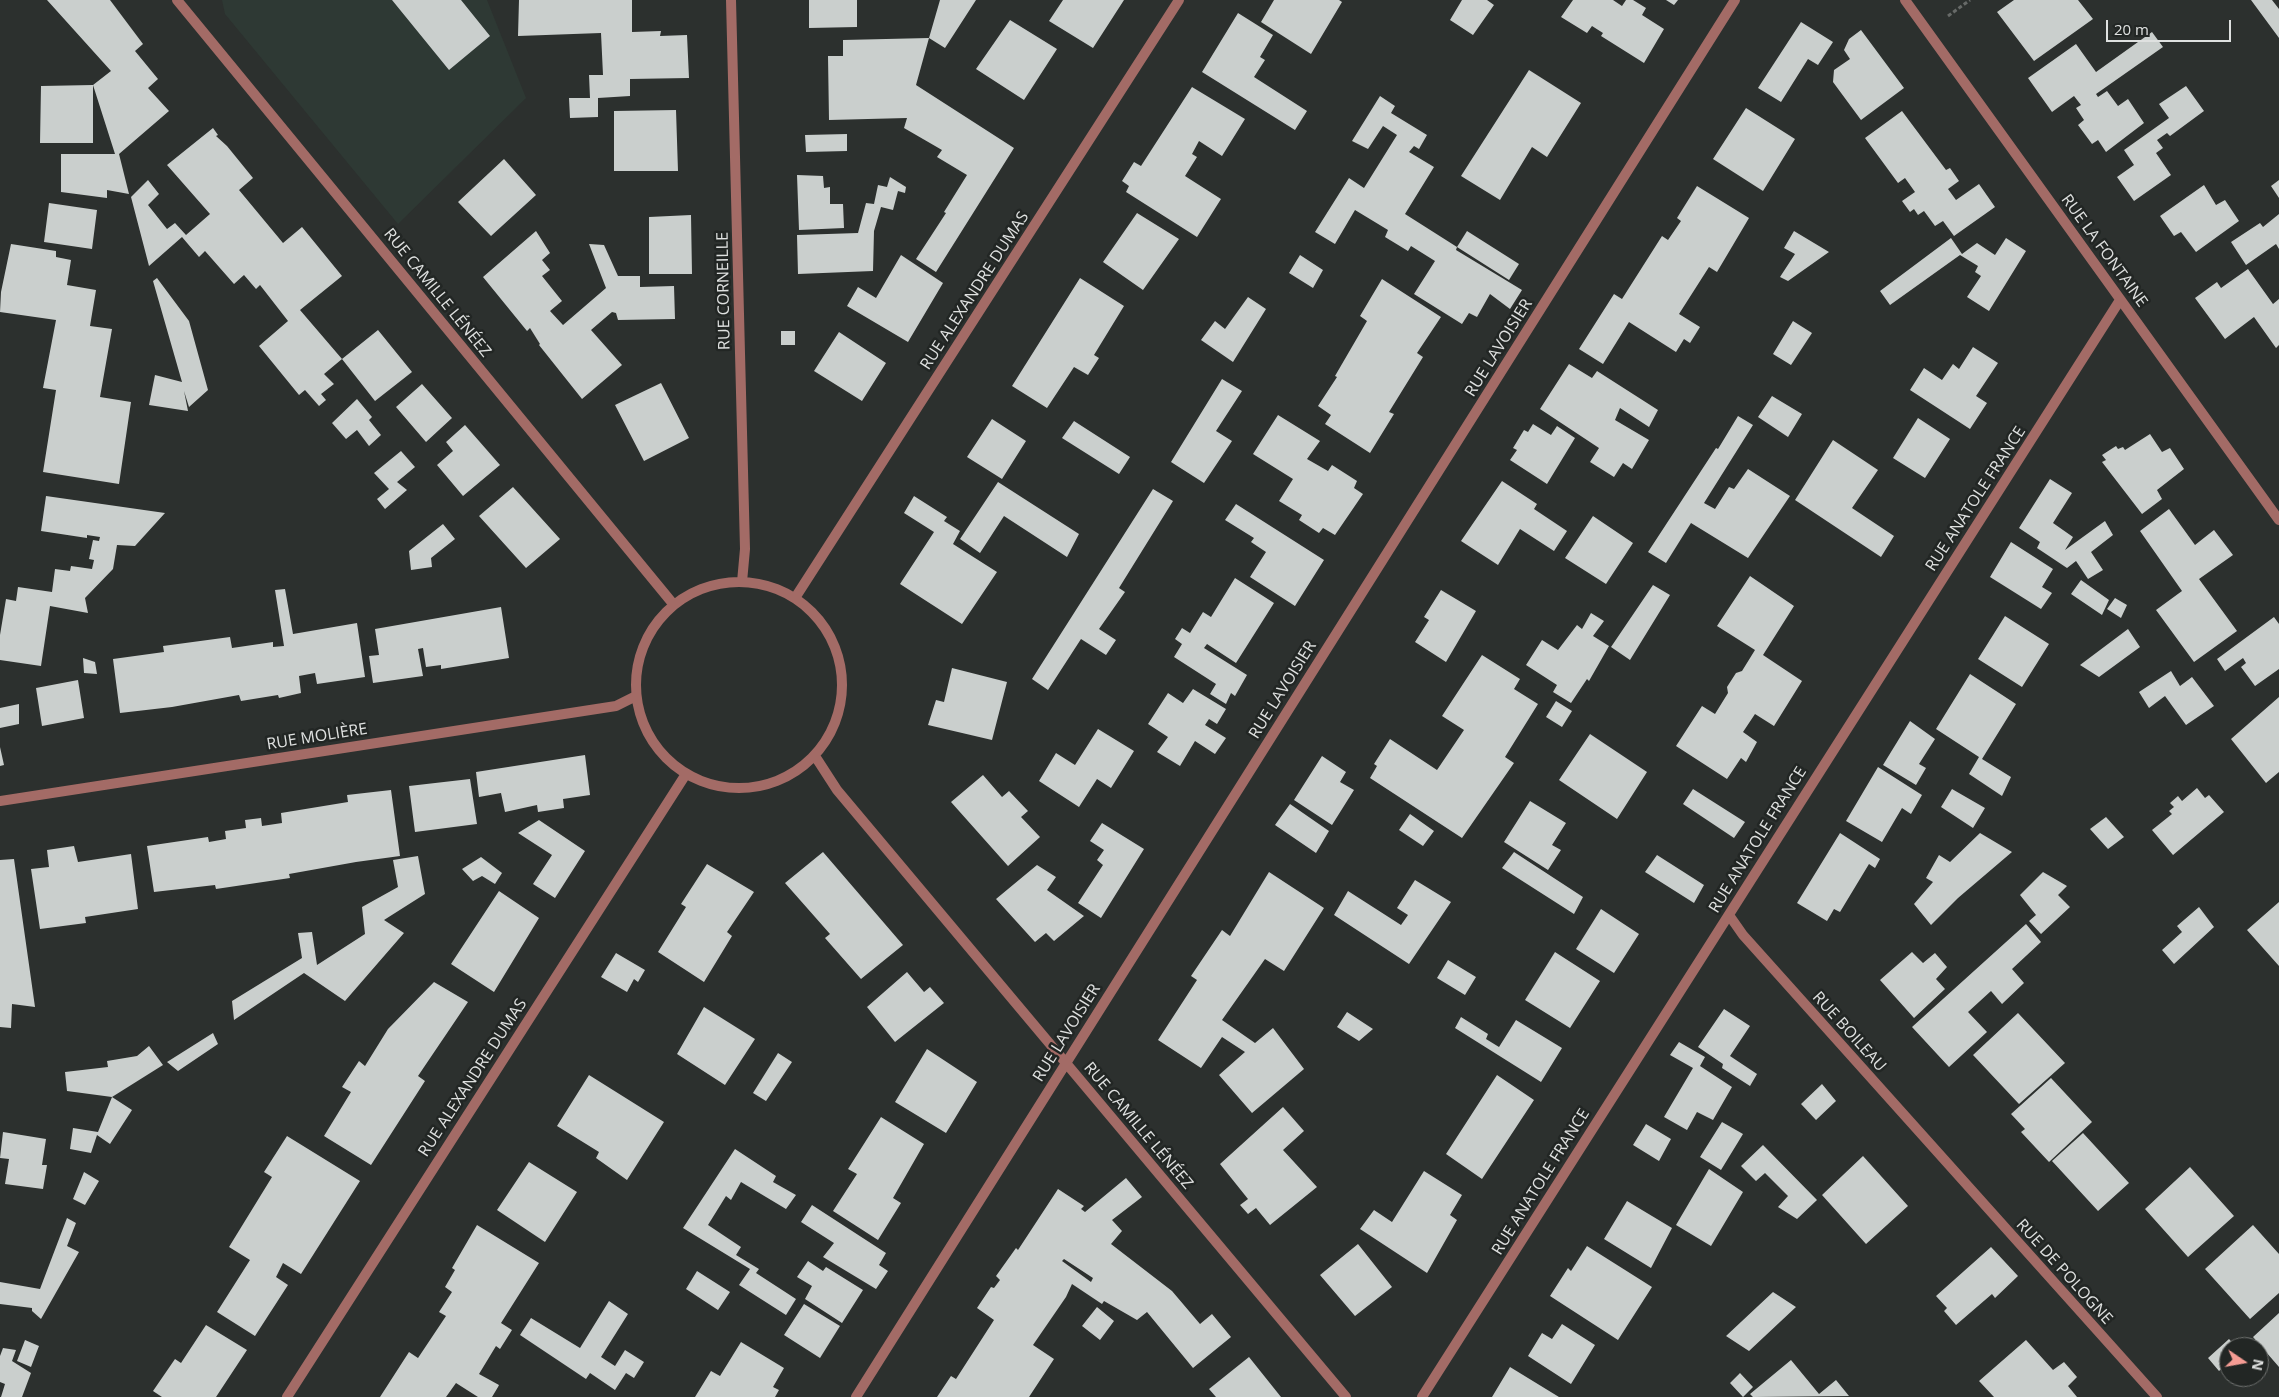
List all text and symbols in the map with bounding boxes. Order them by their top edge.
scale bar [2109,10,2234,42]
text: 20 m [2114,19,2149,39]
street label: RUE LA FONTAINE [2057,191,2151,311]
street label: RUE ALEXANDRE DUMAS [917,208,1033,374]
street label: RUE CAMILLE LÉNÉEZ [379,225,495,361]
street label: RUE CORNEILLE [713,232,735,350]
street label: RUE LAVOISIER [1461,296,1537,400]
street label: RUE ANATOLE FRANCE [1922,423,2030,575]
street label: RUE LAVOISIER [1245,638,1321,742]
street label: RUE MOLIÈRE [265,720,369,754]
street label: RUE ANATOLE FRANCE [1705,763,1811,917]
street label: RUE LAVOISIER [1029,981,1105,1085]
street label: RUE BOILEAU [1808,988,1890,1076]
street label: RUE ALEXANDRE DUMAS [415,995,531,1161]
street label: RUE CAMILLE LÉNÉEZ [1079,1059,1197,1193]
street label: RUE ANATOLE FRANCE [1488,1105,1594,1259]
street label: RUE DE POLOGNE [2012,1216,2116,1328]
north arrow [2219,1337,2269,1387]
text: N [2248,1357,2269,1373]

